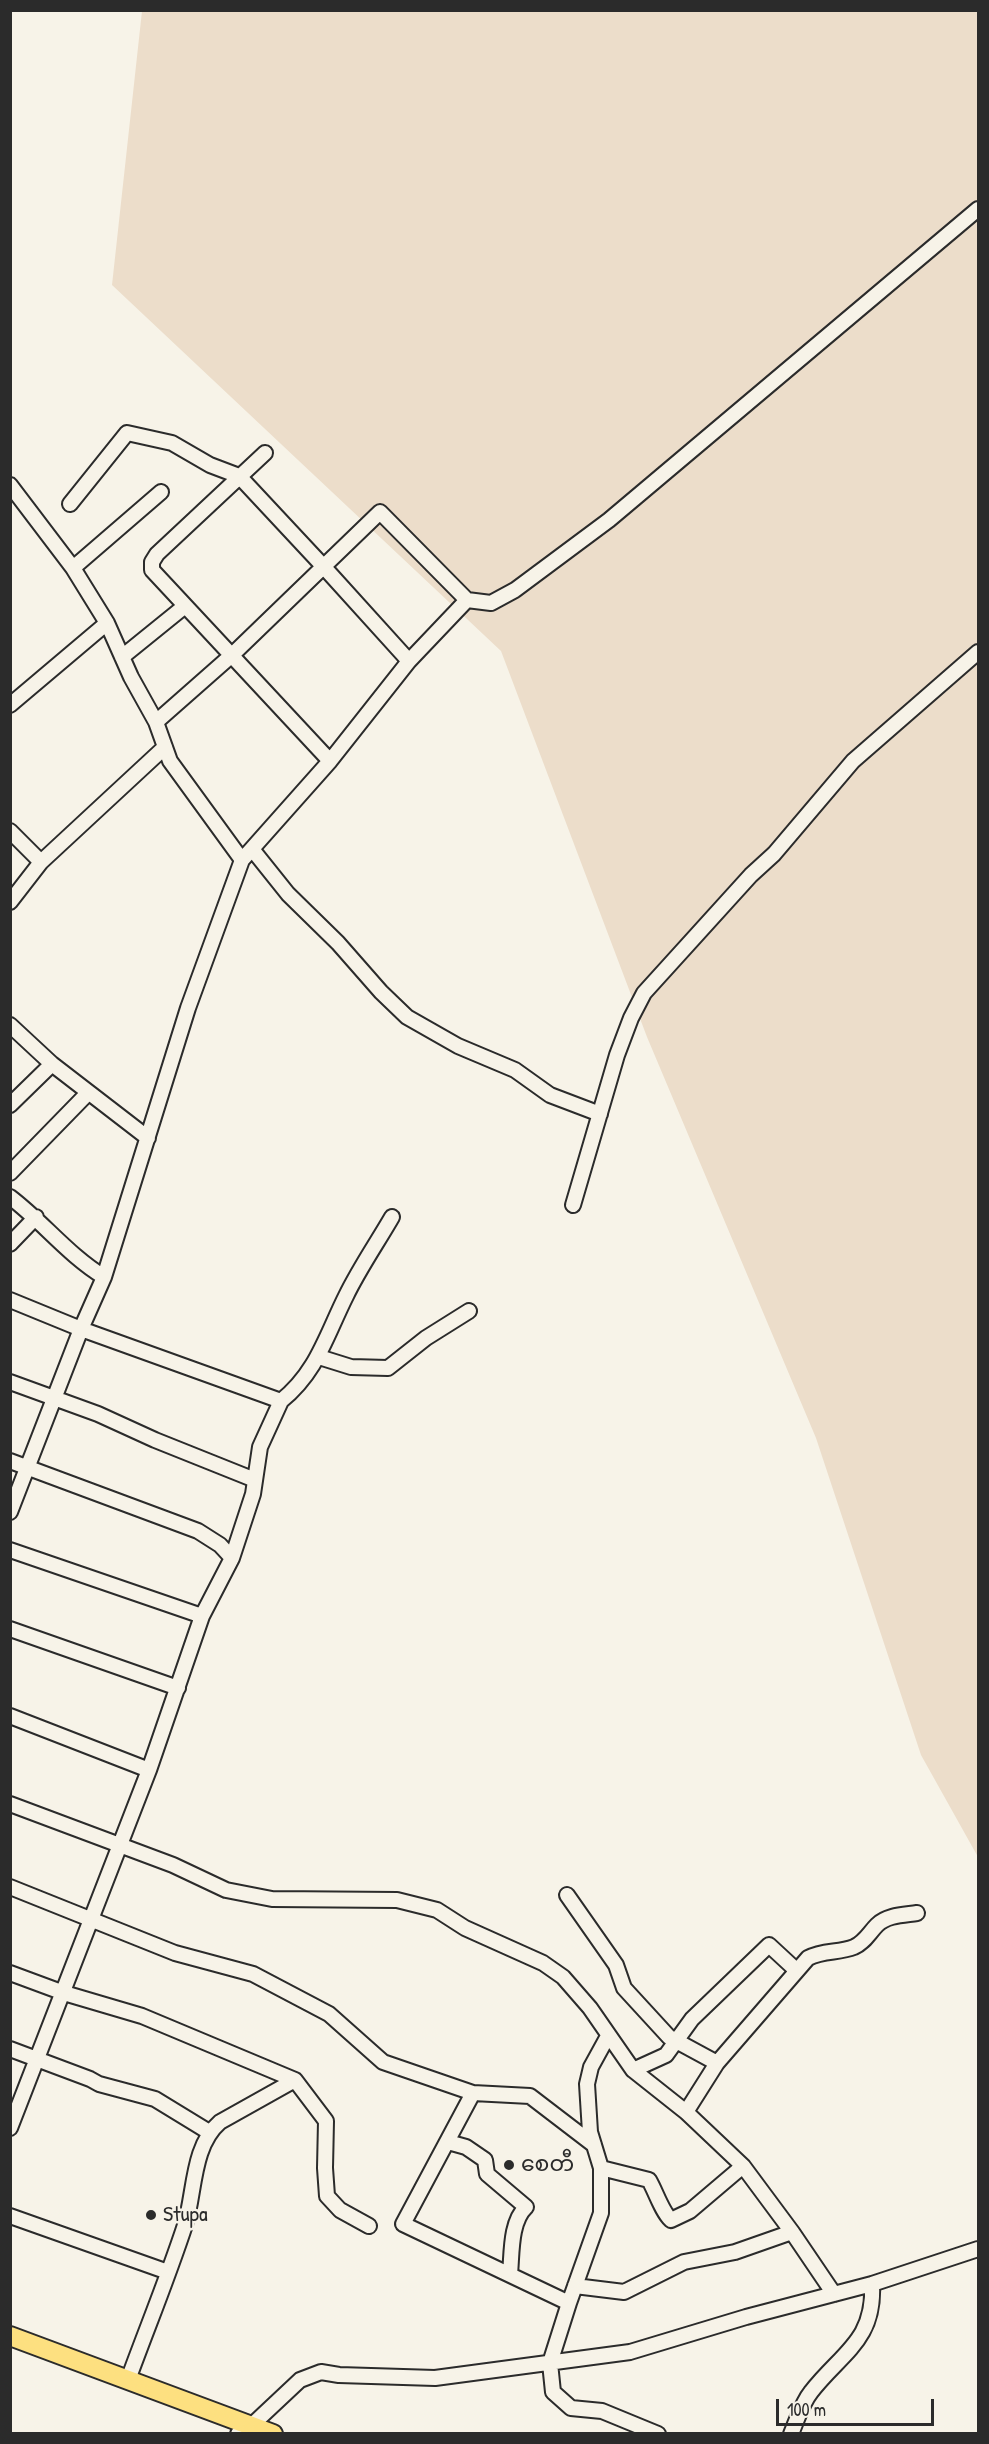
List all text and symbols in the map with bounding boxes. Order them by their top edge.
place label: စေတီ [521,2152,574,2178]
marker: စေတီ [502,2158,516,2172]
place label: Stupa [163,2202,208,2228]
marker: Stupa [144,2208,158,2222]
scale bar [779,2387,936,2425]
text: 100 m [787,2397,826,2422]

